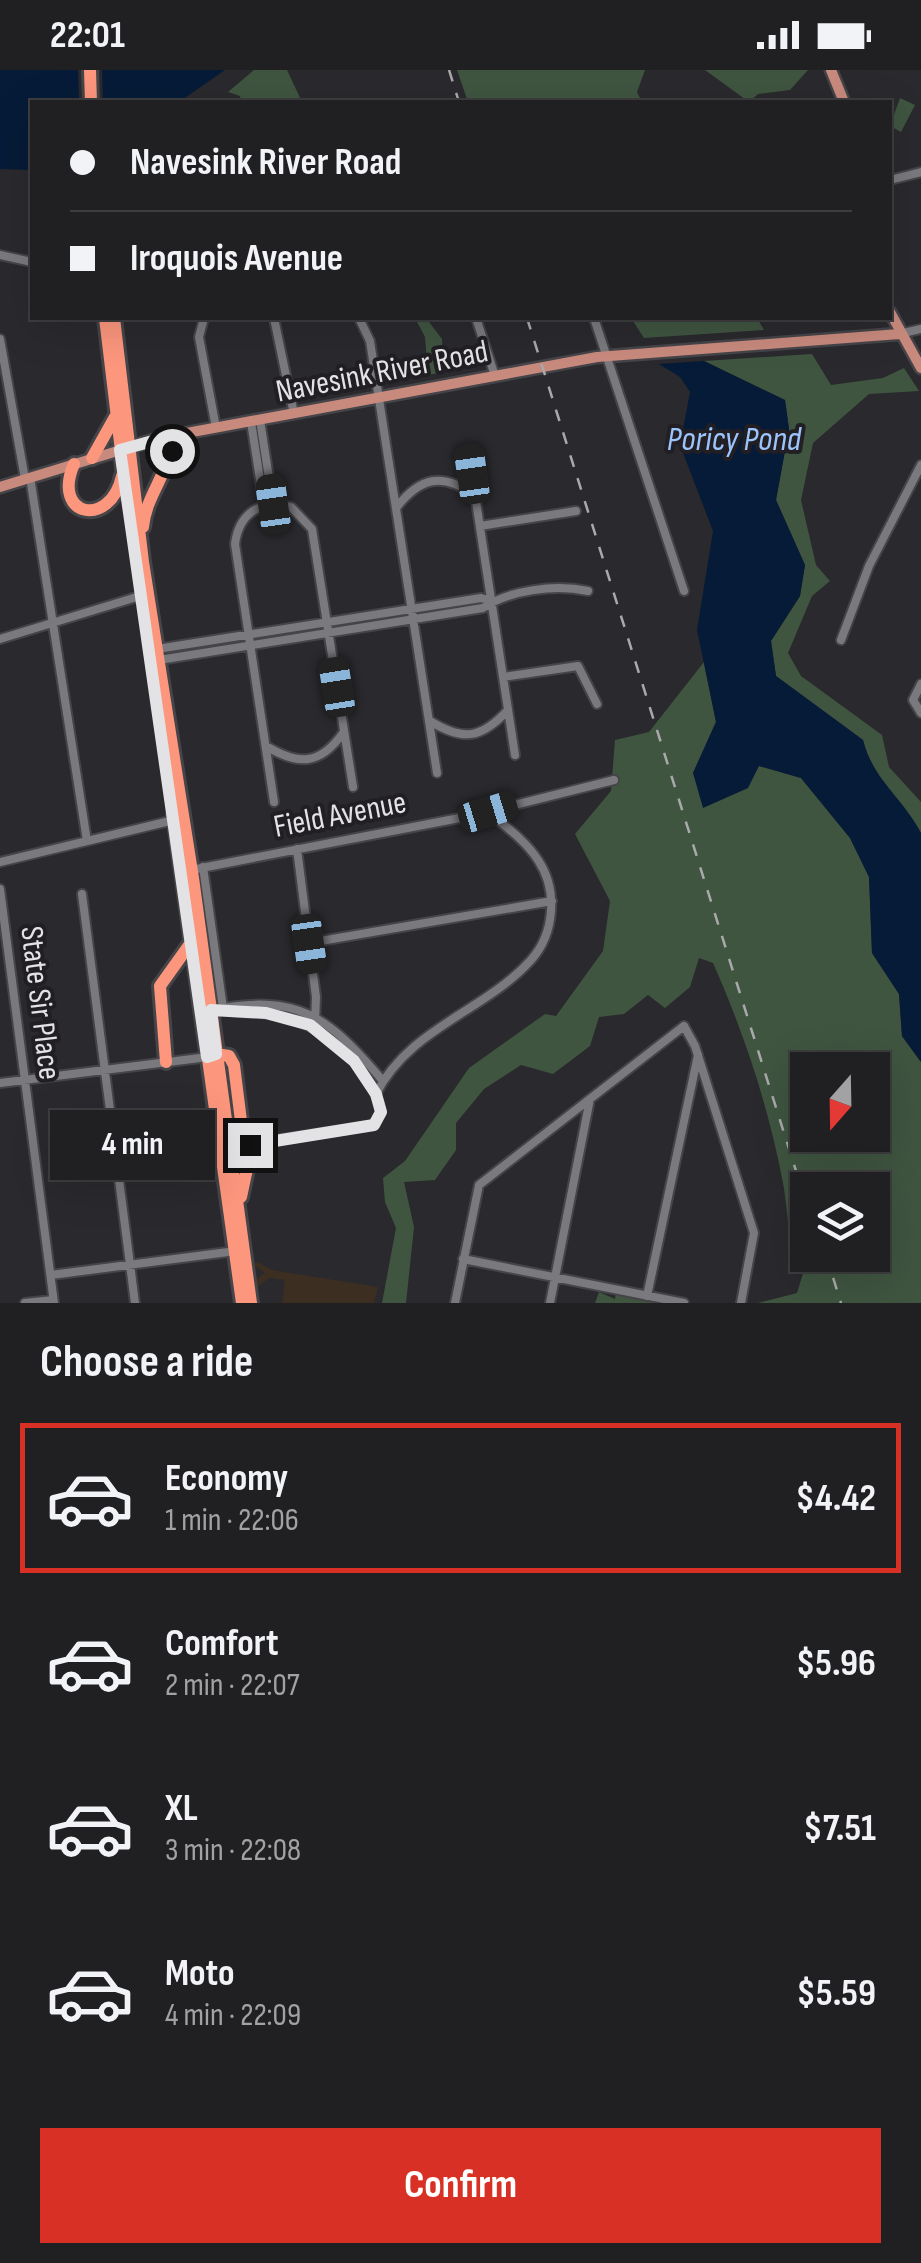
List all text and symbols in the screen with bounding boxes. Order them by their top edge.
text: 22:01 [50,13,125,58]
text: Navesink River Road [130,140,401,185]
text: Iroquois Avenue [130,236,343,281]
street label: Navesink River Road [273,332,491,412]
water label: Poricy Pond [667,418,803,461]
route start [150,429,195,474]
car [453,442,491,506]
car [254,472,292,536]
car [317,655,357,719]
street label: Field Avenue [270,783,410,847]
car [455,789,521,835]
car [290,912,328,976]
street label: State Sir Place [11,924,69,1082]
north arrow [790,1052,890,1152]
map controls [790,1052,890,1272]
callout: 4 min [50,1110,215,1180]
route end [228,1123,273,1168]
text: 4 min [102,1125,163,1164]
button: layers [790,1172,890,1272]
text: Choose a ride [40,1335,253,1390]
icon: car [45,1453,135,1543]
text: Economy [165,1456,288,1501]
text: $4.42 [796,1476,876,1521]
text: 1 min · 22:06 [165,1501,299,1540]
icon: car [45,1618,135,1708]
text: Comfort [165,1621,279,1666]
text: $5.96 [796,1641,876,1686]
text: 2 min · 22:07 [165,1666,299,1705]
icon: car [45,1783,135,1873]
text: XL [165,1786,198,1831]
text: $7.51 [803,1806,876,1851]
text: 3 min · 22:08 [165,1831,301,1870]
icon: car [45,1948,135,2038]
text: Moto [165,1951,235,1996]
text: $5.59 [797,1971,876,2016]
text: 4 min · 22:09 [165,1996,301,2035]
button: Confirm [40,2128,881,2243]

